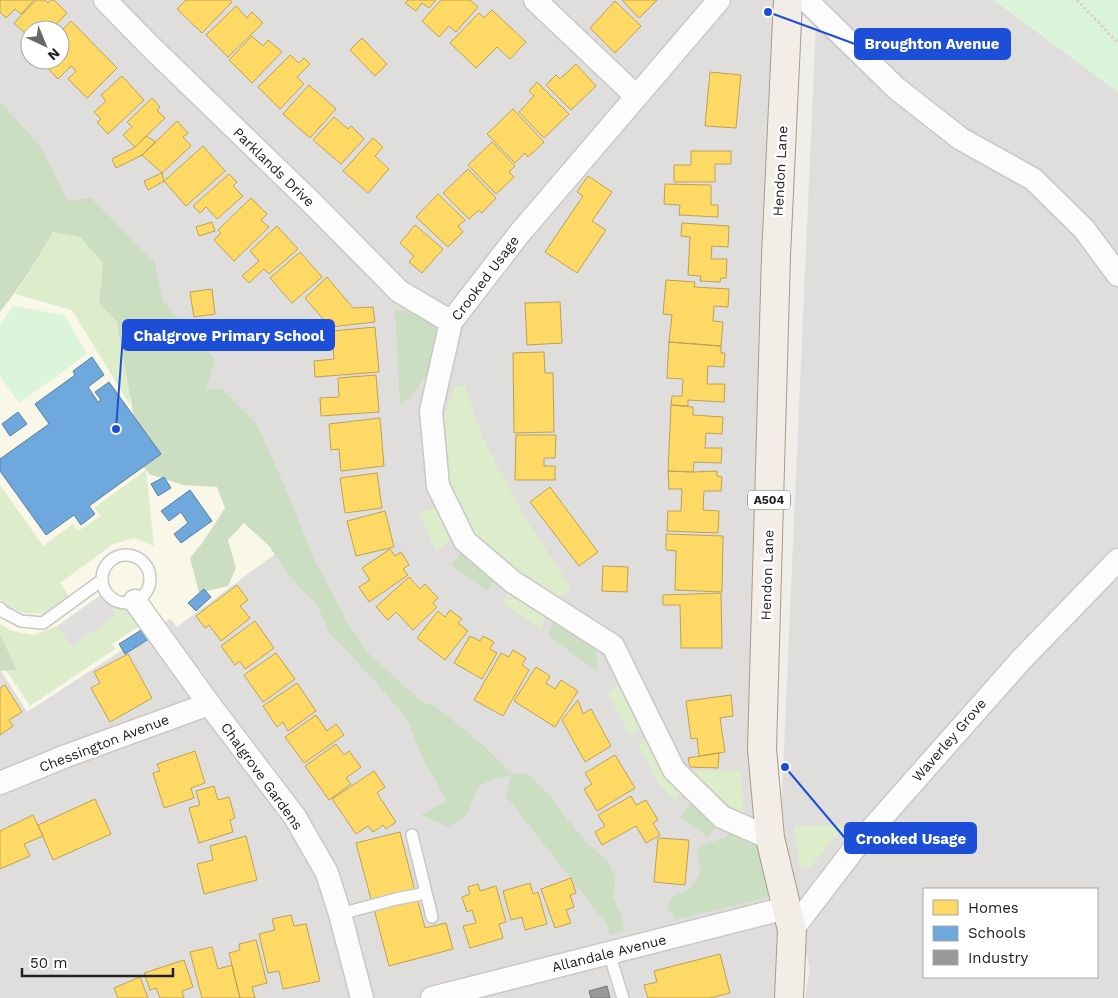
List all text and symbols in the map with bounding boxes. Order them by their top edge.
north arrow [20,20,70,70]
callout: Broughton Avenue [855,29,1010,59]
text: Broughton Avenue [865,35,1000,53]
text: N [45,45,63,64]
street label: Parklands Drive [230,124,318,210]
street label: Hendon Lane [770,125,790,217]
street label: Crooked Usage [448,233,522,323]
callout: Chalgrove Primary School [123,320,334,350]
text: Chalgrove Primary School [134,327,324,345]
road number: A504 [748,490,790,510]
street label: Hendon Lane [757,529,777,621]
street label: Waverley Grove [909,695,989,785]
street label: Chessington Avenue [37,711,171,775]
street label: Chalgrove Gardens [218,719,306,833]
callout: Crooked Usage [845,823,976,853]
text: Crooked Usage [856,830,966,848]
legend [923,888,1098,978]
text: Homes [968,899,1019,917]
text: Schools [968,924,1026,942]
street label: Allandale Avenue [550,931,668,975]
scale bar [22,946,174,978]
text: Industry [968,949,1029,967]
text: 50 m [30,954,67,972]

